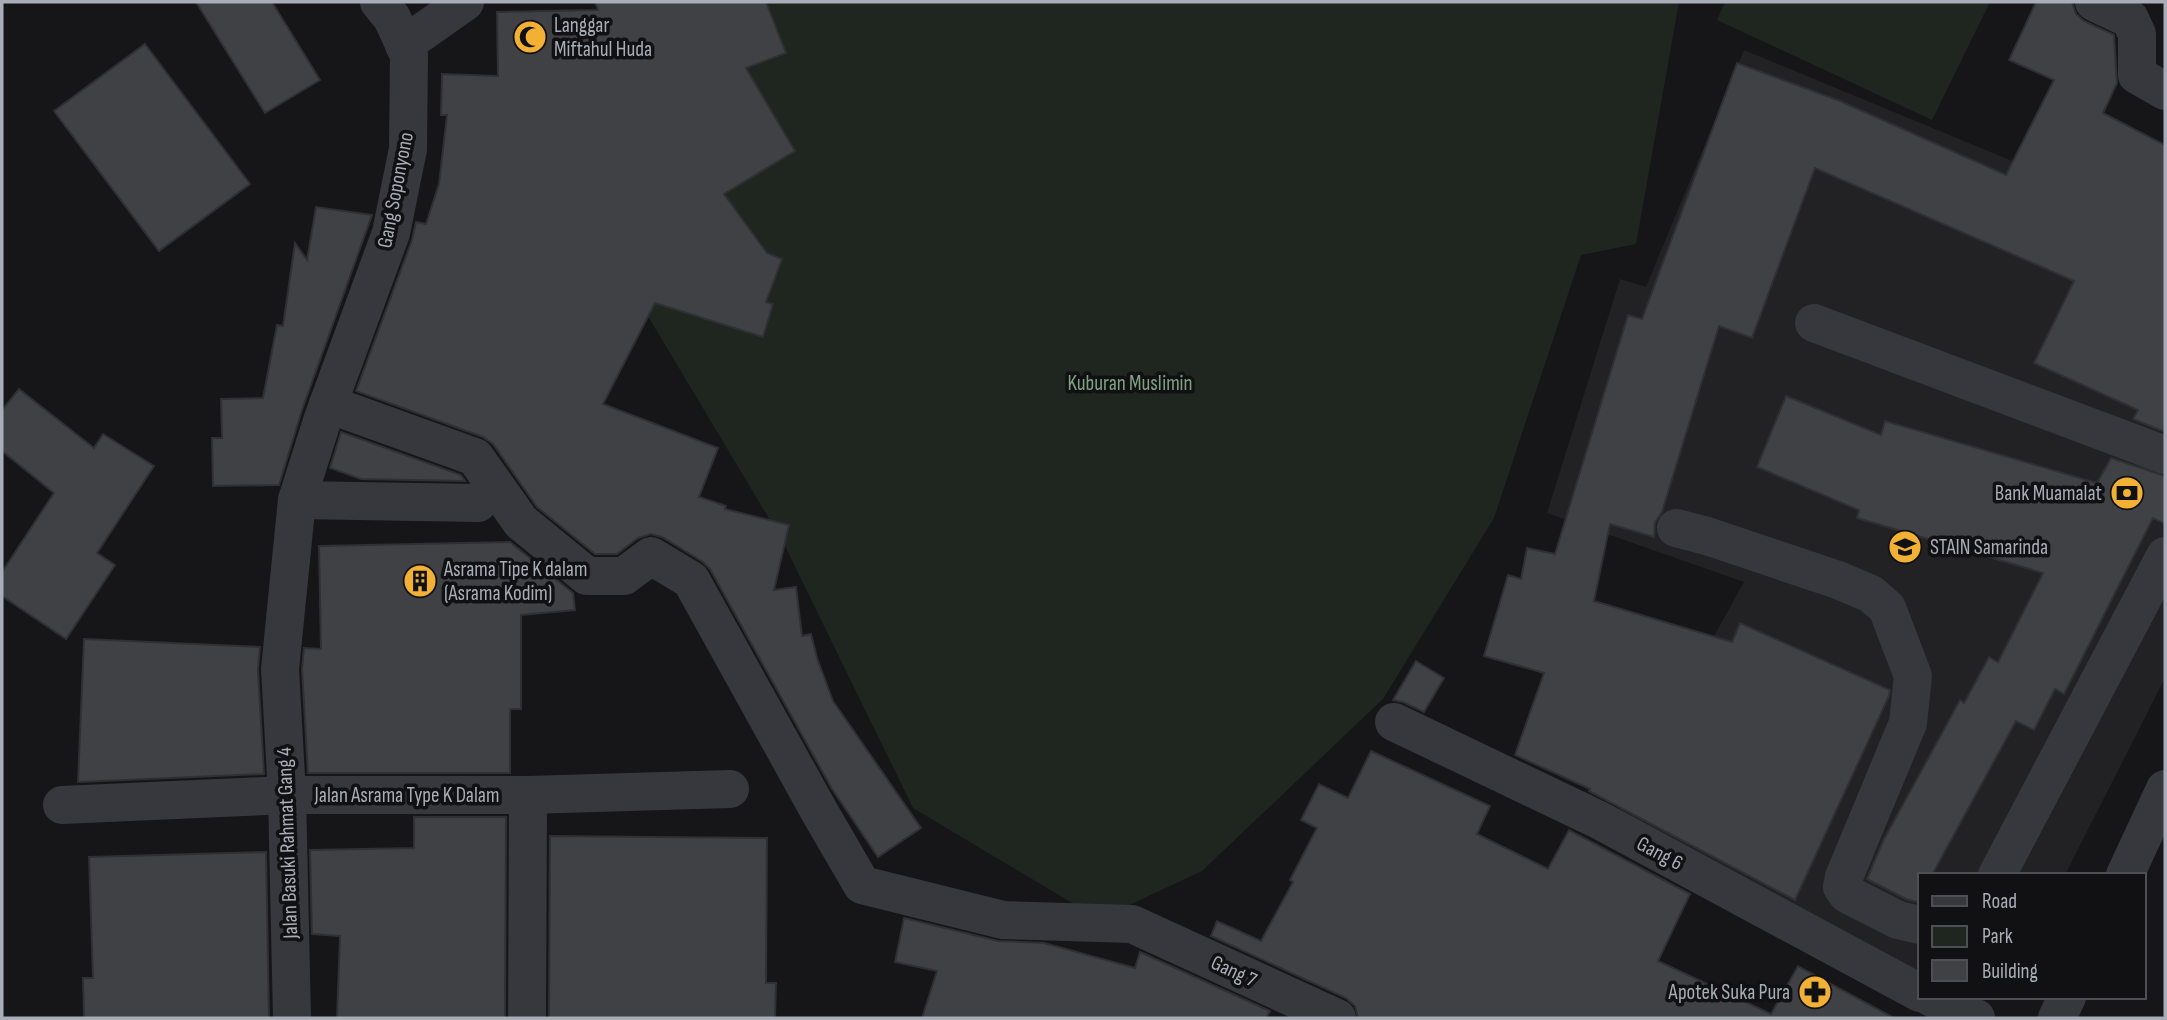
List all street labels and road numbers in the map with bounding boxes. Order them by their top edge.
street label: Gang Soponyono [372,130,419,250]
street label: Jalan Basuki Rahmat Gang 4 [272,747,303,940]
street label: Jalan Asrama Type K Dalam [314,783,499,808]
street label: Gang 6 [1633,831,1687,876]
street label: Gang 7 [1207,950,1261,993]

